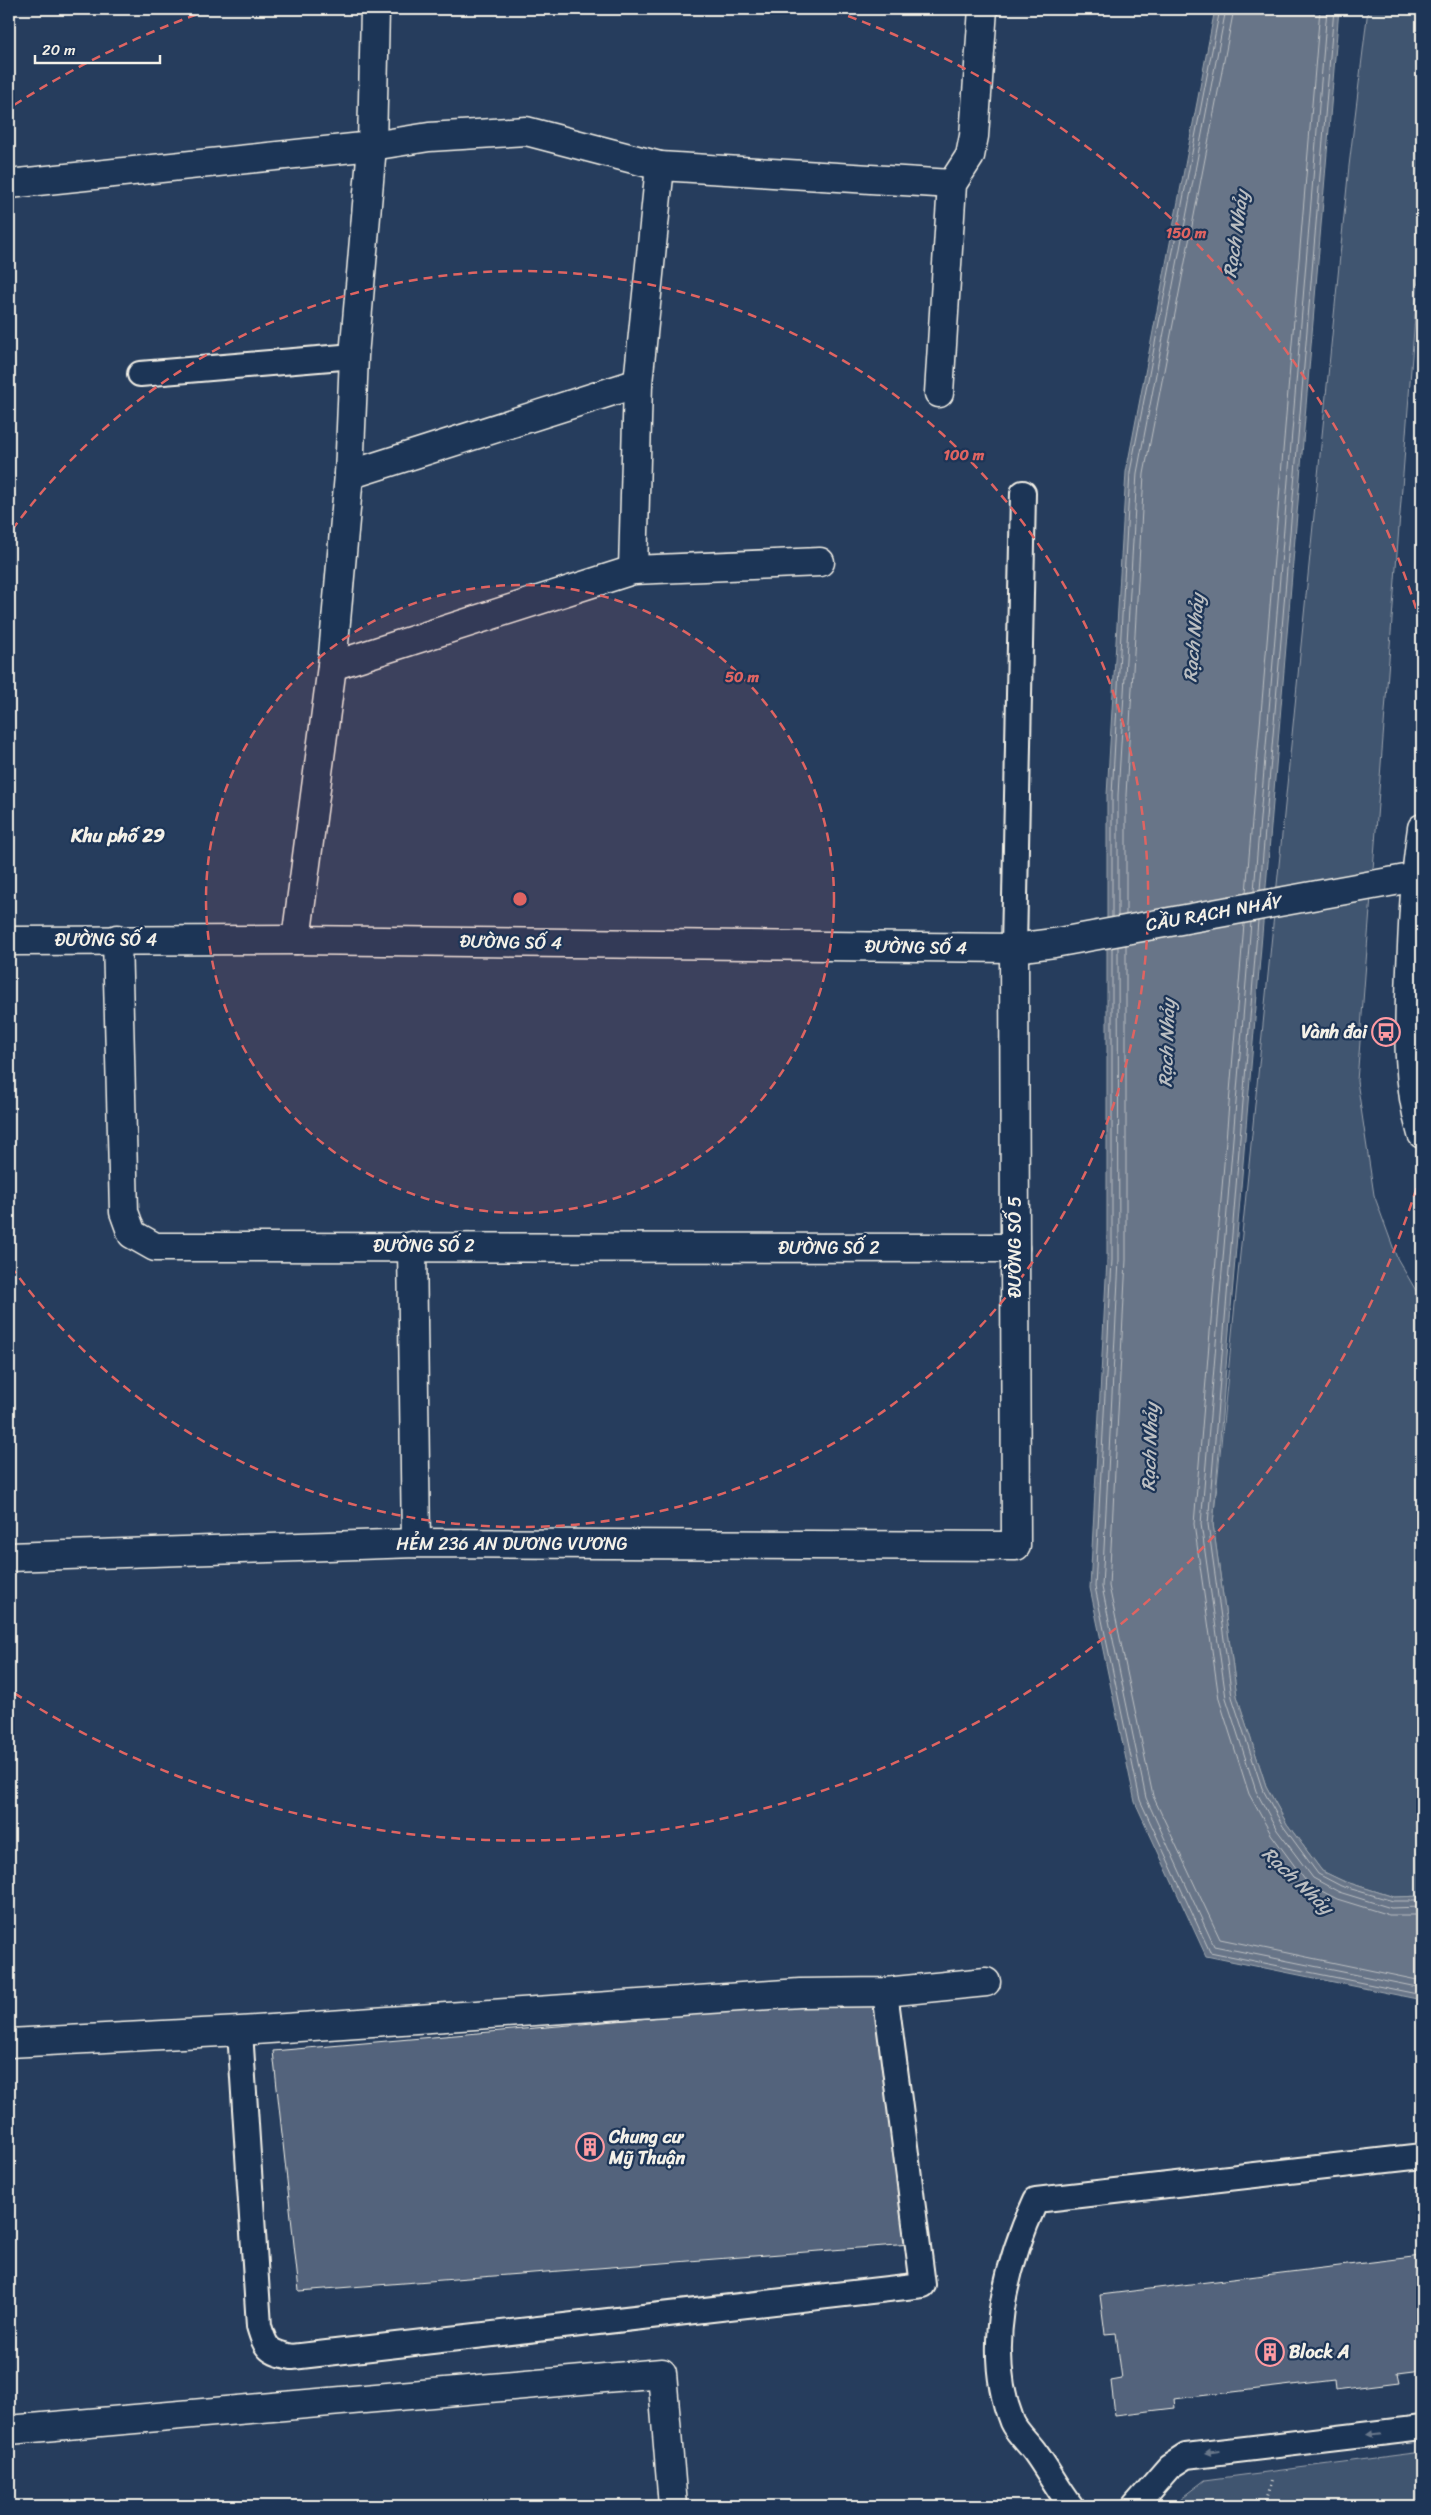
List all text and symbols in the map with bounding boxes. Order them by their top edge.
scale bar [35,32,160,64]
text: 20 m [42,37,76,63]
water label: Rạch Nhảy [1213,185,1258,280]
text: 150 m [1166,220,1207,246]
text: 100 m [944,442,985,468]
water label: Rạch Nhảy [1173,590,1214,683]
text: 50 m [725,664,760,690]
district label: Khu phố 29 [70,819,165,852]
street label: CẦU RẠCH NHẢY [1143,885,1286,941]
centre of rings [511,890,529,908]
street label: ĐƯỜNG SỐ 4 [55,924,157,956]
street label: ĐƯỜNG SỐ 4 [460,925,562,959]
street label: ĐƯỜNG SỐ 4 [865,930,967,964]
water label: Rạch Nhảy [1148,995,1185,1088]
place label: Vành đai [1301,1016,1368,1048]
bus stop icon: Vành đai [1371,1017,1401,1047]
street label: ĐƯỜNG SỐ 5 [999,1196,1031,1298]
street label: ĐƯỜNG SỐ 2 [373,1230,475,1262]
street label: ĐƯỜNG SỐ 2 [778,1232,880,1264]
water label: Rạch Nhảy [1131,1399,1168,1492]
street label: HẺM 236 AN DƯƠNG VƯƠNG [396,1528,628,1560]
water label: Rạch Nhảy [1254,1838,1343,1925]
place label: Chung cư Mỹ Thuận [608,2121,685,2174]
building icon: Chung cư Mỹ Thuận [575,2132,605,2162]
place label: Block A [1289,2336,1350,2368]
building icon: Block A [1255,2337,1285,2367]
one-way arrow [1366,2430,1382,2438]
one-way arrow [1204,2448,1220,2456]

